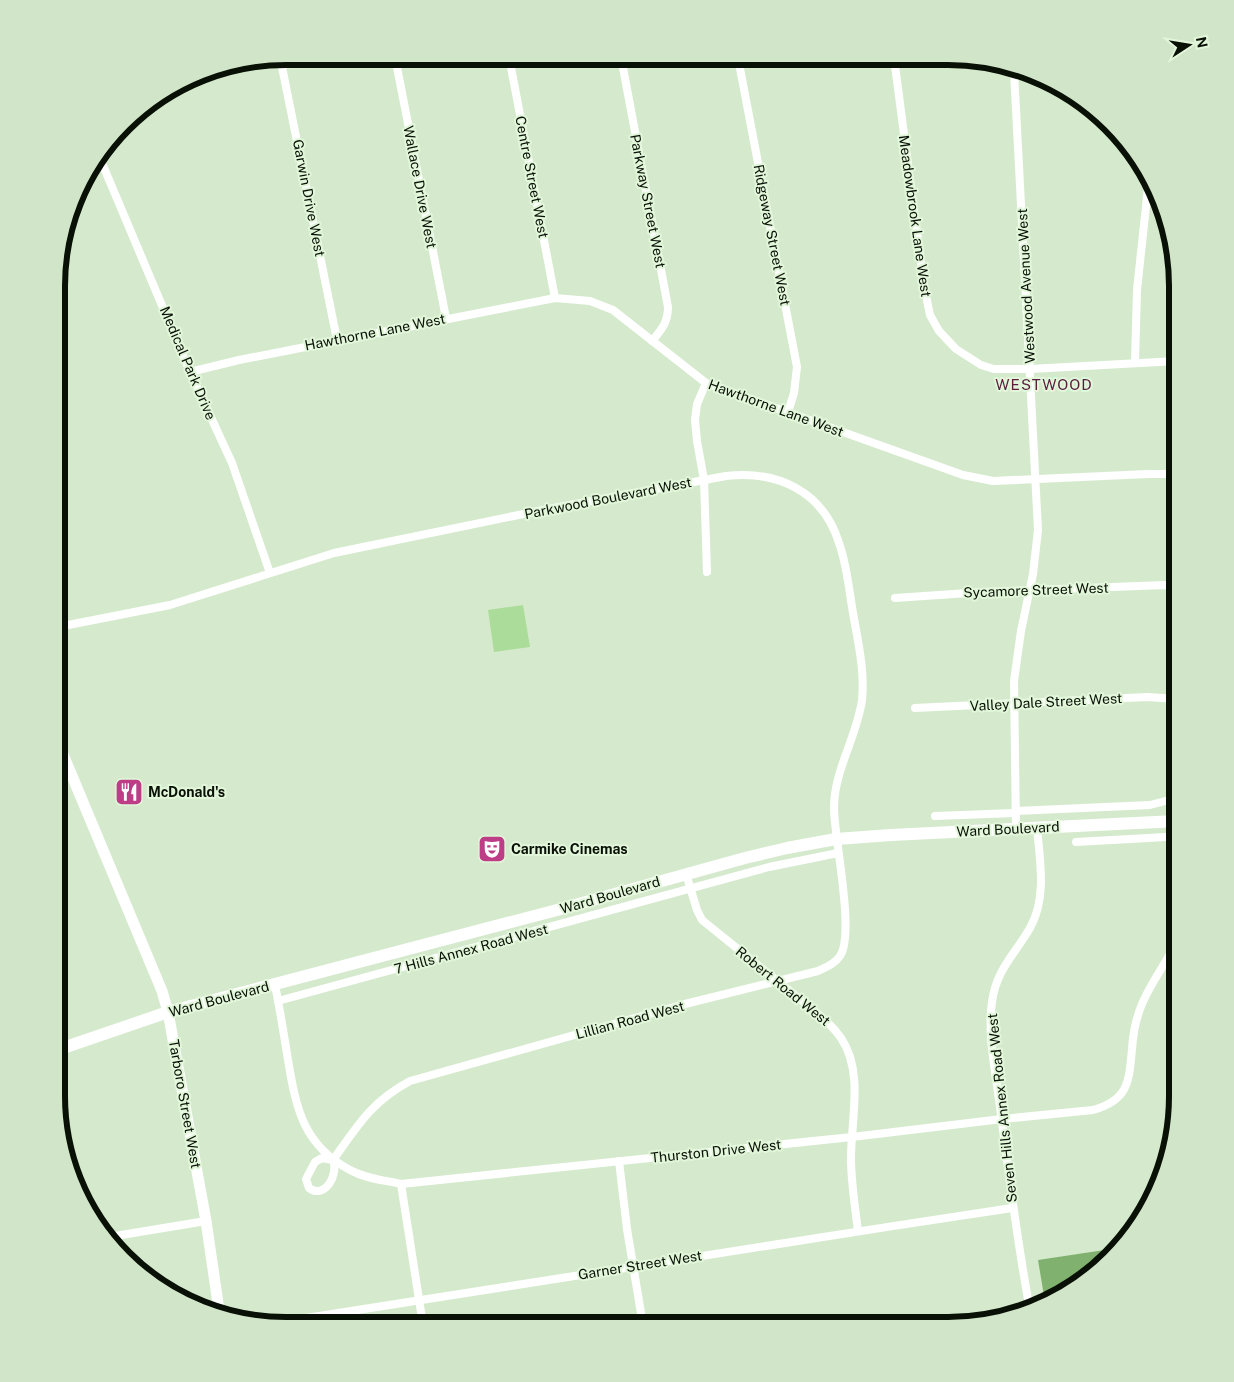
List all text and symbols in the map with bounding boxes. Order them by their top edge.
north arrow [1164,20,1214,70]
text: N [1193,35,1211,49]
street label: Centre Street West [512,114,552,240]
street label: Wallace Drive West [400,124,440,250]
street label: Parkway Street West [627,133,669,269]
street label: Meadowbrook Lane West [896,134,934,298]
street label: Garwin Drive West [290,138,328,258]
street label: Ridgeway Street West [750,163,794,307]
street label: Westwood Avenue West [1014,208,1038,364]
street label: Medical Park Drive [157,304,219,422]
street label: Hawthorne Lane West [303,311,447,353]
street label: Hawthorne Lane West [706,376,846,440]
district label: WESTWOOD [995,376,1093,393]
street label: Parkwood Boulevard West [523,474,693,522]
street label: Sycamore Street West [963,579,1109,601]
street label: Valley Dale Street West [969,690,1123,714]
restaurant icon: McDonald's [114,777,144,807]
place label: McDonald's [148,784,225,800]
street label: Ward Boulevard [956,818,1060,840]
theatre icon: Carmike Cinemas [477,834,507,864]
place label: Carmike Cinemas [511,841,628,857]
street label: Ward Boulevard [558,873,662,917]
street label: 7 Hills Annex Road West [392,921,550,977]
street label: Robert Road West [733,943,833,1029]
street label: Ward Boulevard [167,978,271,1020]
street label: Lillian Road West [574,998,686,1042]
street label: Seven Hills Annex Road West [984,1013,1020,1203]
street label: Tarboro Street West [166,1038,204,1170]
street label: Thurston Drive West [650,1136,782,1166]
street label: Garner Street West [577,1247,703,1283]

